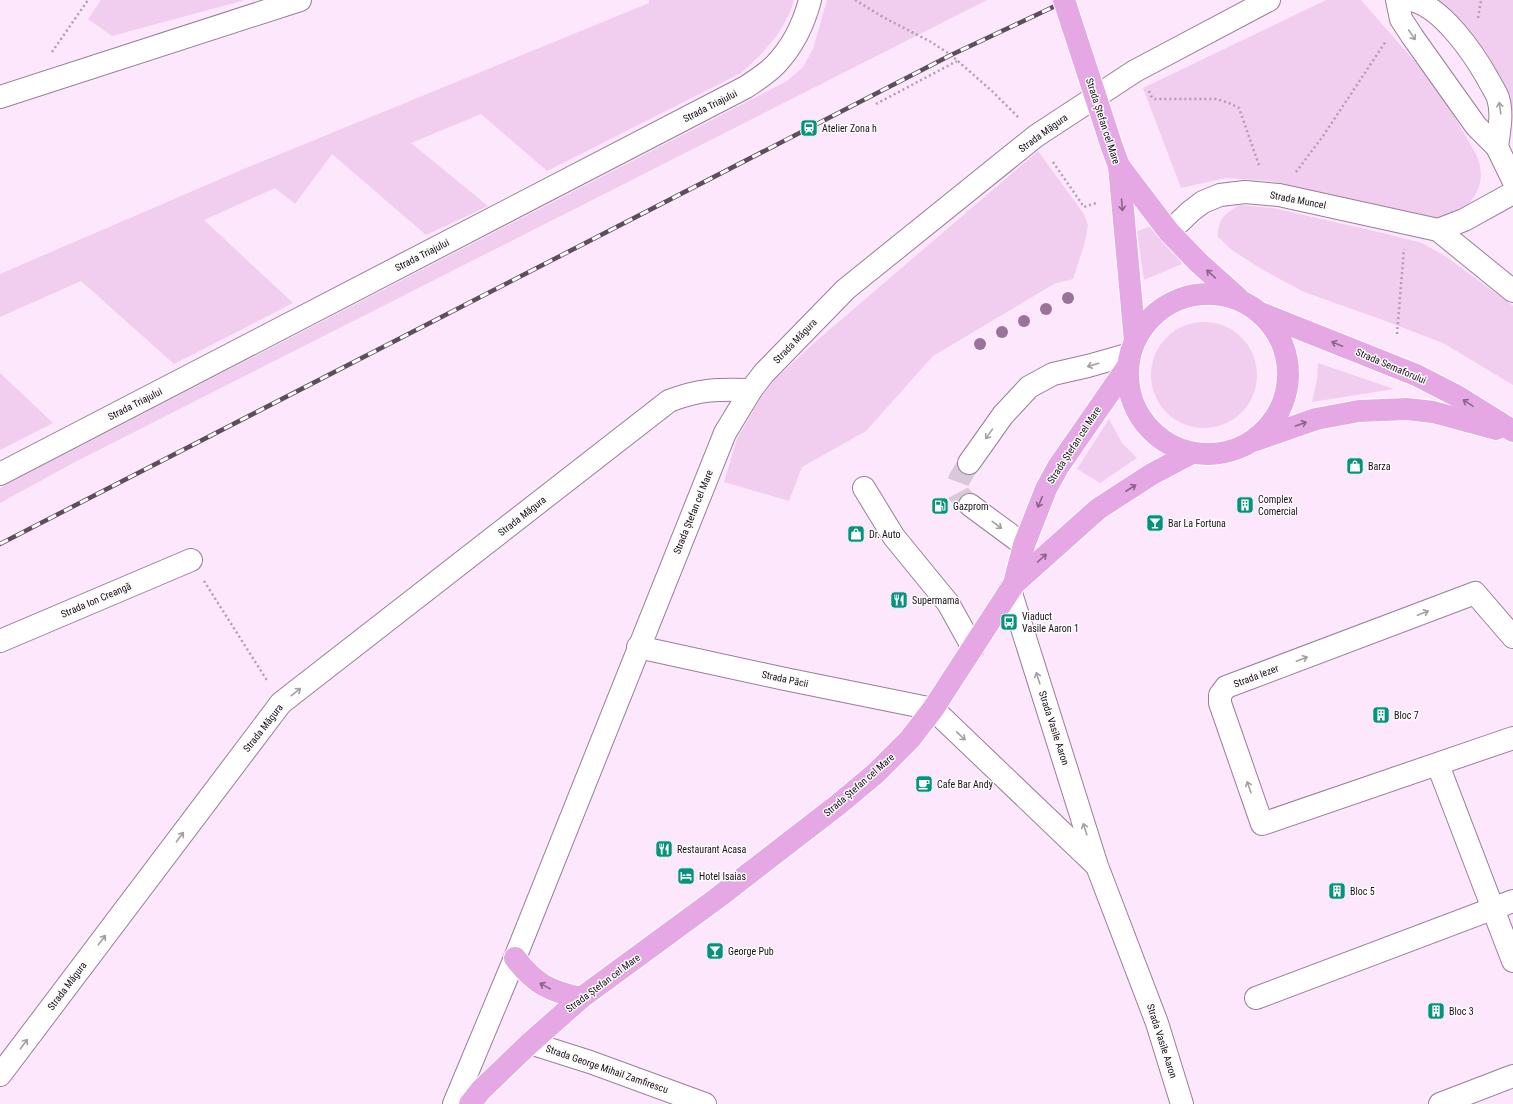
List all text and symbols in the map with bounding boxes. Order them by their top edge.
one-way arrow [1407,30,1416,41]
street label: Strada Ștefan cel Mare [1083,77,1122,166]
street label: Strada Triajului [681,88,739,124]
one-way arrow [1496,102,1504,115]
street label: Strada Măgura [1016,112,1070,154]
station icon: Atelier Zona h [799,118,819,138]
place label: Atelier Zona h [822,123,877,134]
street label: Strada Muncel [1269,189,1327,211]
one-way arrow [1118,198,1126,211]
street label: Strada Triajului [393,237,451,273]
one-way arrow [1207,270,1217,279]
street label: Strada Măgura [771,316,819,366]
one-way arrow [1332,340,1344,347]
street label: Strada Semaforului [1354,346,1428,386]
one-way arrow [1086,362,1099,369]
street label: Strada Triajului [106,386,164,422]
one-way arrow [1463,399,1474,407]
street label: Strada Ștefan cel Mare [1045,404,1104,486]
one-way arrow [1295,420,1308,427]
one-way arrow [985,428,993,439]
shop icon: Barza [1345,456,1365,476]
place label: Barza [1368,461,1391,472]
street label: Strada Ștefan cel Mare [671,468,716,556]
one-way arrow [1125,484,1136,492]
street label: Strada Măgura [496,494,548,538]
place label: Complex Comercial [1258,494,1298,517]
building icon: Complex Comercial [1235,495,1255,515]
fuel station icon: Gazprom [930,496,950,516]
one-way arrow [1036,496,1043,508]
place label: Gazprom [953,501,989,512]
bar icon: Bar La Fortuna [1145,513,1165,533]
place label: Bar La Fortuna [1168,518,1226,529]
one-way arrow [991,521,1002,529]
shop icon: Dr. Auto [846,524,866,544]
place label: Dr. Auto [869,529,901,540]
one-way arrow [1037,553,1048,562]
street label: Strada Ion Creangă [59,580,133,620]
restaurant icon: Supermama [889,590,909,610]
place label: Supermama [912,595,960,606]
one-way arrow [1417,608,1429,616]
place label: Viaduct Vasile Aaron 1 [1022,611,1079,634]
bus stop icon: Viaduct Vasile Aaron 1 [999,612,1019,632]
one-way arrow [1295,654,1307,662]
street label: Strada Iezer [1232,662,1280,690]
street label: Strada Păcii [761,669,809,689]
one-way arrow [1034,672,1041,685]
one-way arrow [290,687,301,696]
street label: Strada Vasile Aaron [1037,689,1071,767]
street label: Strada Măgura [241,702,285,754]
building icon: Bloc 7 [1371,705,1391,725]
place label: Bloc 7 [1394,710,1419,721]
one-way arrow [956,731,966,740]
street label: Strada Ștefan cel Mare [822,751,897,819]
cafe icon: Cafe Bar Andy [914,774,934,794]
place label: Cafe Bar Andy [937,779,993,790]
one-way arrow [1245,781,1252,794]
one-way arrow [1081,823,1089,835]
one-way arrow [176,831,185,842]
restaurant icon: Restaurant Acasa [654,839,674,859]
place label: Restaurant Acasa [677,844,747,855]
hotel icon: Hotel Isaias [676,866,696,886]
place label: Hotel Isaias [699,871,746,882]
building icon: Bloc 5 [1327,881,1347,901]
place label: Bloc 5 [1350,886,1375,897]
one-way arrow [98,935,106,946]
bar icon: George Pub [705,941,725,961]
place label: George Pub [728,946,774,957]
street label: Strada Ștefan cel Mare [564,951,643,1015]
street label: Strada Măgura [45,960,89,1012]
one-way arrow [539,982,551,989]
building icon: Bloc 3 [1426,1001,1446,1021]
street label: Strada Vasile Aaron [1145,1002,1179,1080]
place label: Bloc 3 [1449,1006,1474,1017]
one-way arrow [19,1039,28,1050]
street label: Strada George Mihail Zamfirescu [544,1043,670,1095]

